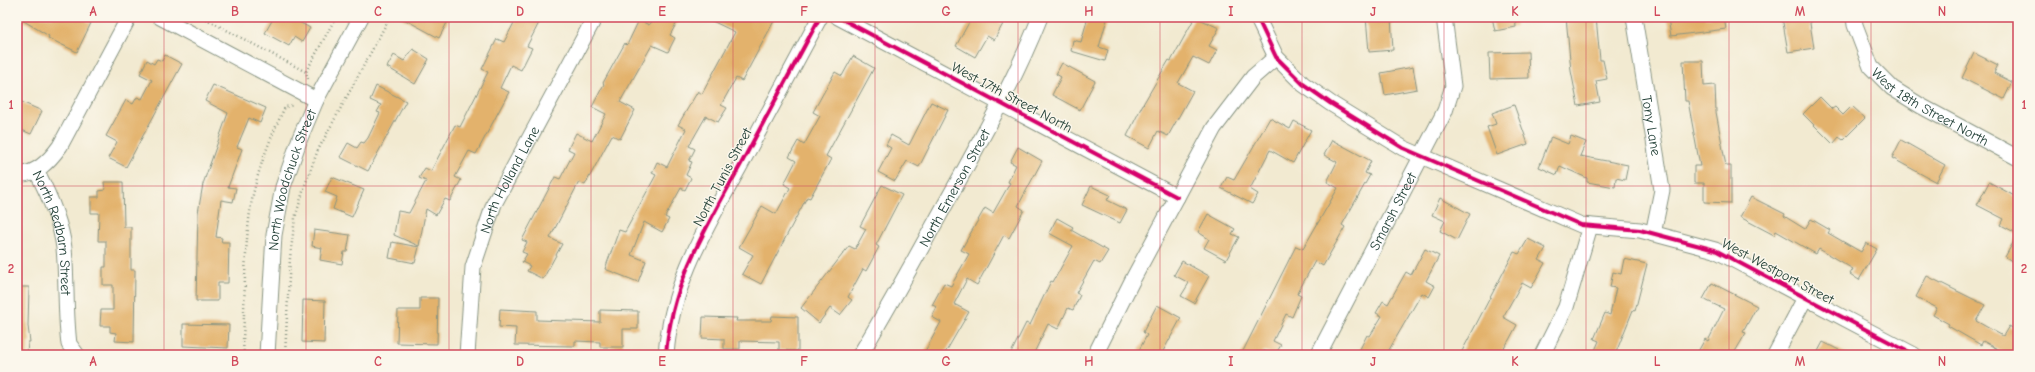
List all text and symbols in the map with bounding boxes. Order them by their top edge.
text: A [89,4,97,19]
text: B [231,4,239,19]
text: C [374,4,382,19]
text: D [516,4,524,19]
text: E [658,4,666,19]
text: F [800,4,808,19]
text: G [941,4,951,19]
text: H [1084,4,1094,19]
text: I [1228,4,1234,19]
text: J [1370,4,1376,19]
text: K [1511,4,1519,19]
text: L [1654,4,1661,19]
text: M [1795,4,1806,19]
text: N [1938,4,1946,19]
street label: West 17th Street North [948,58,1075,137]
street label: West 18th Street North [1868,64,1992,150]
street label: Tony Lane [1638,94,1664,157]
text: 1 [8,97,14,112]
text: 1 [2021,97,2027,112]
street label: North Woodchuck Street [265,106,321,251]
street label: North Holland Lane [477,123,543,236]
street label: North Tunis Street [689,124,756,229]
street label: North Emerson Street [916,125,995,250]
street label: North Redbarn Street [29,168,74,296]
street label: Smarsh Street [1366,169,1421,253]
street label: West Westport Street [1719,235,1838,309]
text: 2 [8,261,14,276]
text: 2 [2021,261,2027,276]
text: A [89,354,97,369]
text: B [231,354,239,369]
text: C [374,354,382,369]
text: D [516,354,524,369]
text: E [658,354,666,369]
text: F [800,354,808,369]
text: G [941,354,951,369]
text: H [1084,354,1094,369]
text: I [1228,354,1234,369]
text: J [1370,354,1376,369]
text: K [1511,354,1519,369]
text: L [1654,354,1661,369]
text: M [1795,354,1806,369]
text: N [1938,354,1946,369]

